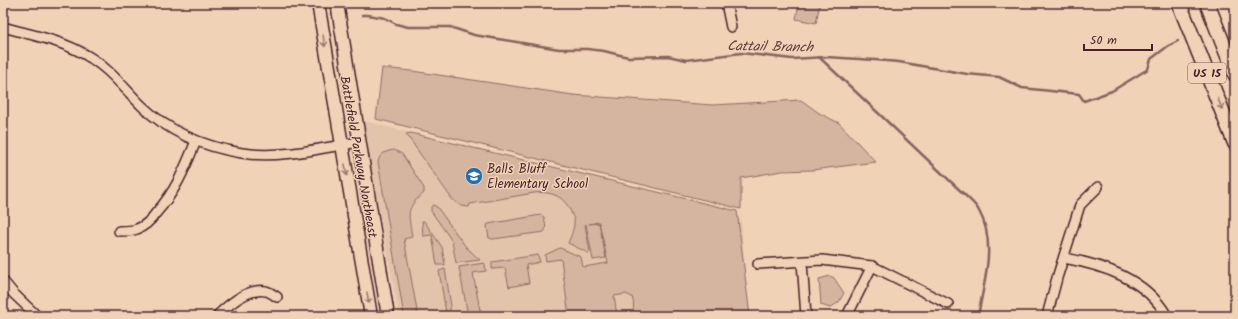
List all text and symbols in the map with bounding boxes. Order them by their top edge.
scale bar [1084,26,1152,52]
text: 50 m [1090,31,1117,50]
one-way arrow [320,35,328,48]
water label: Cattail Branch [727,35,815,59]
road number: US 15 [1188,63,1226,83]
street label: Battlefield Parkway Northeast [333,74,383,241]
one-way arrow [1216,98,1224,110]
place label: Balls Bluff Elementary School [487,159,588,195]
one-way arrow [342,163,350,176]
school or university icon: Balls Bluff Elementary School [464,166,484,186]
one-way arrow [364,291,372,304]

